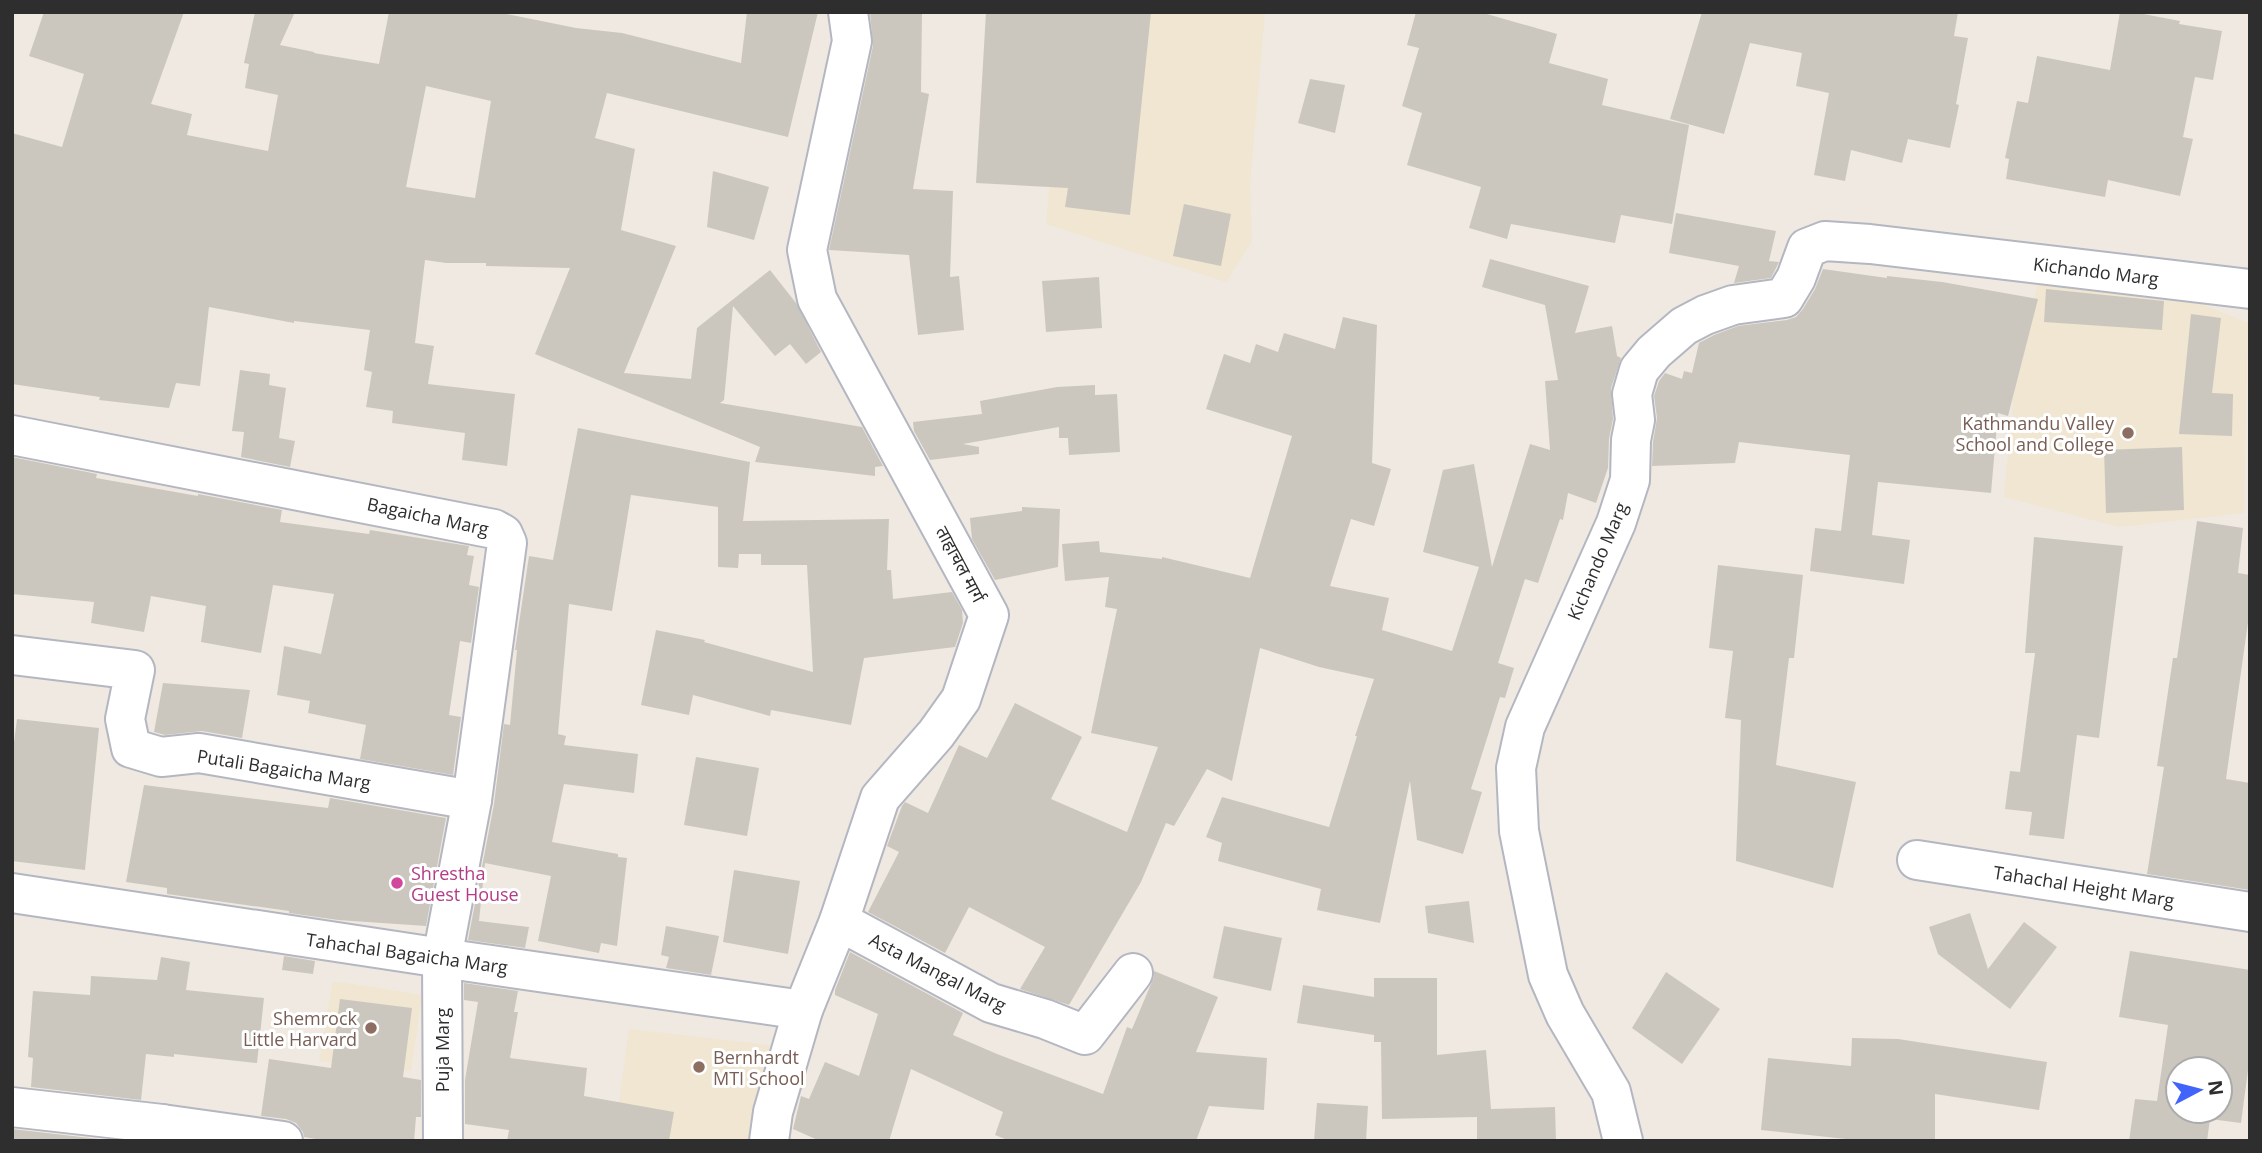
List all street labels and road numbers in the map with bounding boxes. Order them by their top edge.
street label: Kichando Marg [2032,251,2160,291]
street label: Bagaicha Marg [365,491,491,541]
street label: Kichando Marg [1561,498,1633,624]
street label: ताहाचल मार्ग [931,522,992,607]
street label: Putali Bagaicha Marg [195,743,373,795]
street label: Tahachal Height Marg [1992,860,2176,912]
street label: Tahachal Bagaicha Marg [305,927,510,979]
street label: Asta Mangal Marg [865,927,1011,1017]
street label: Puja Marg [430,1008,454,1092]

